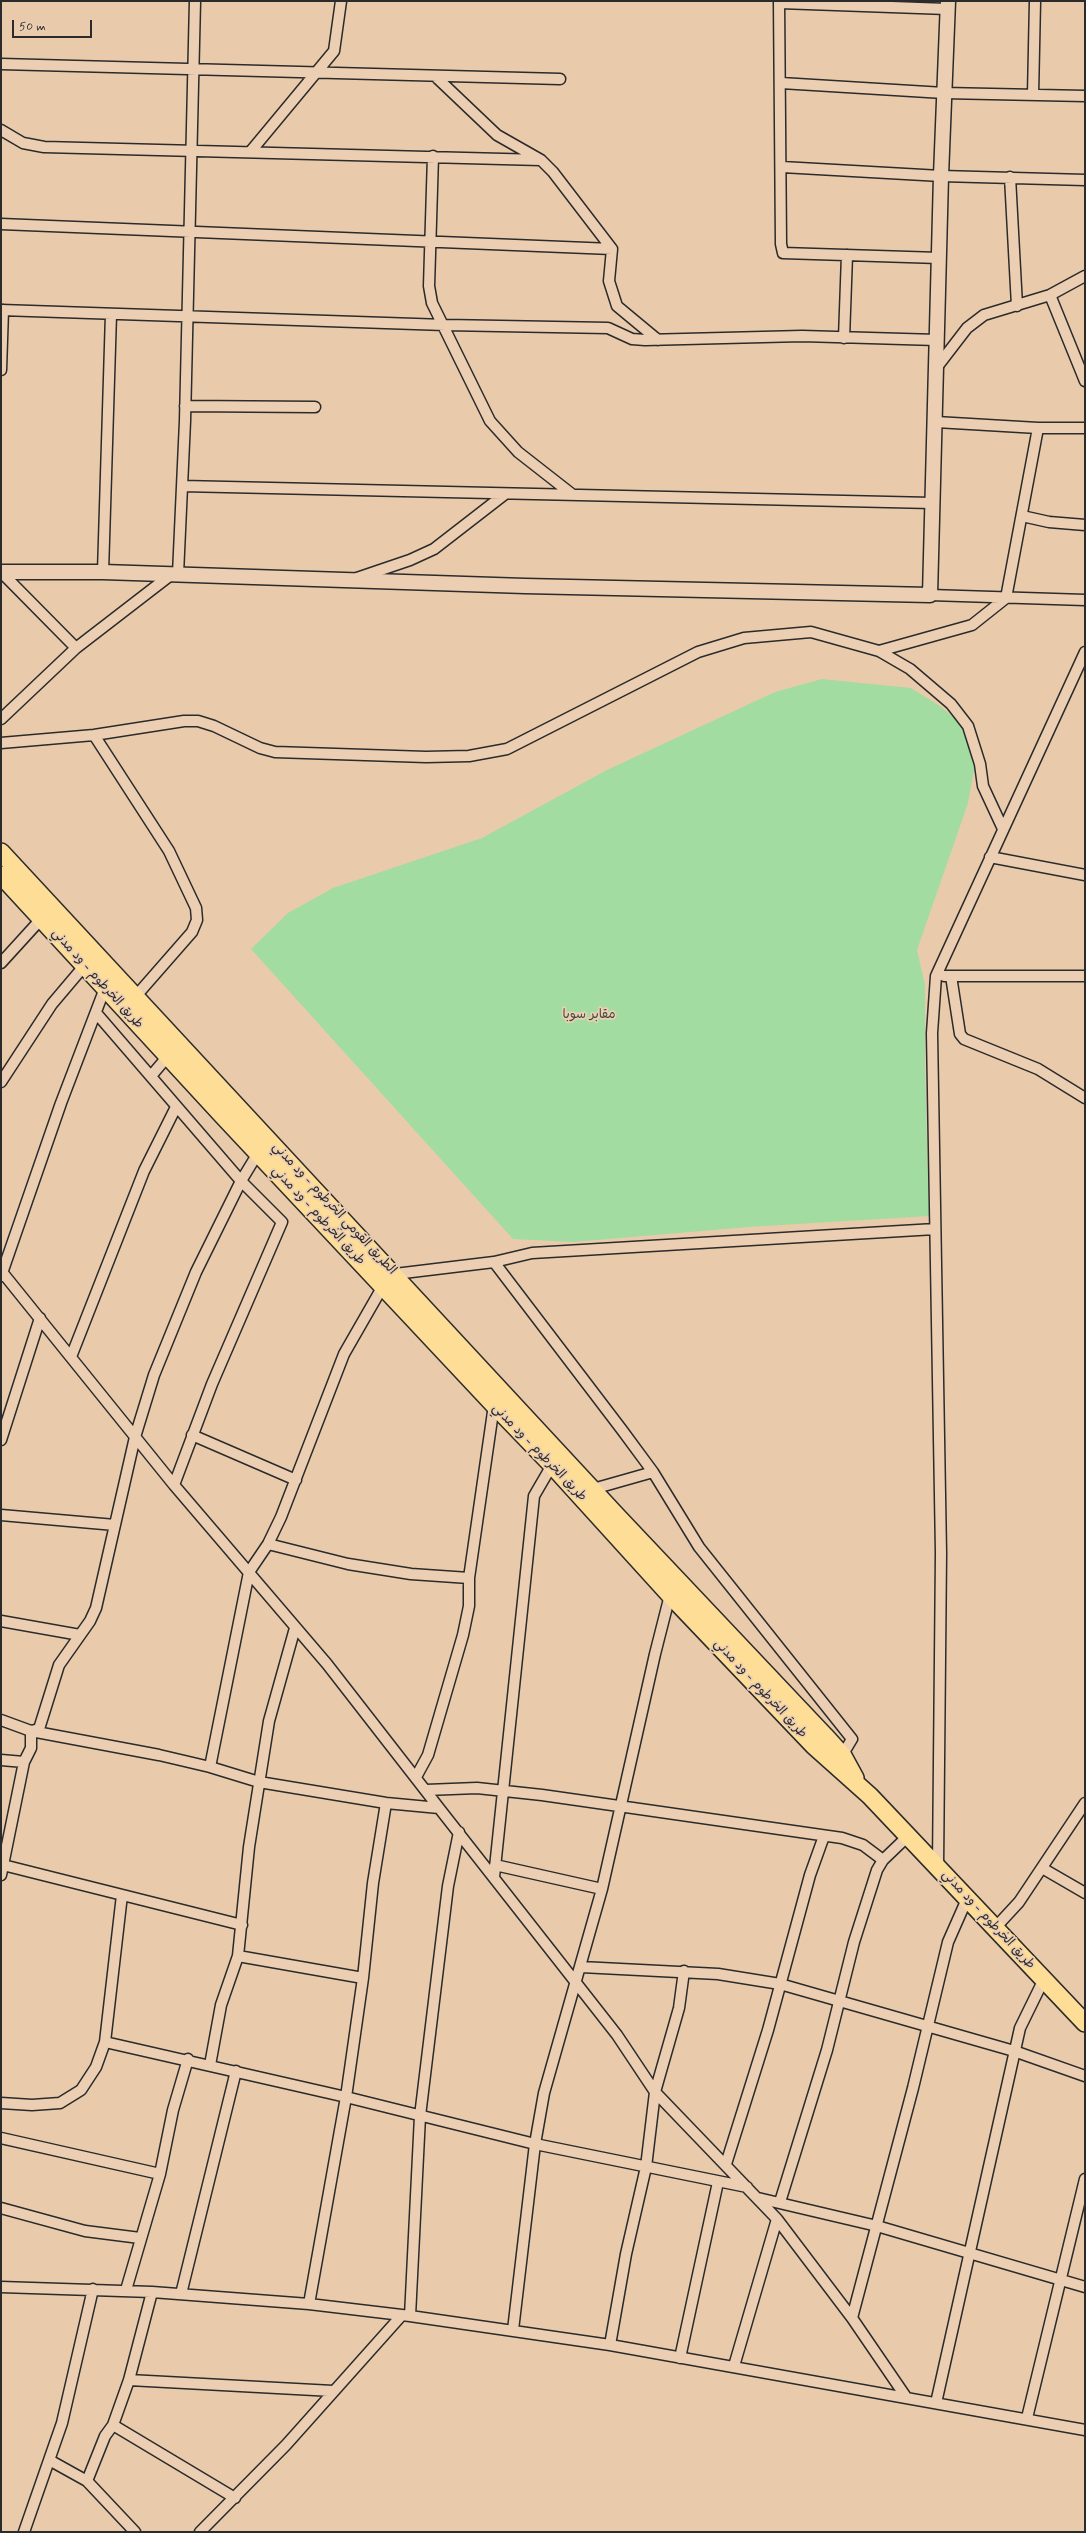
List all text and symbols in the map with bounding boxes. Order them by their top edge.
scale bar [14,12,94,38]
text: 50 m [19,19,46,35]
street label: طريق الخرطوم - ود مدني [48,926,146,1032]
park label: مقابر سوبا [562,1007,616,1023]
street label: الطريق القومي الخرطوم - ود مدني [269,1140,399,1278]
street label: طريق الخرطوم - ود مدني [268,1163,368,1269]
street label: طريق الخرطوم - ود مدني [488,1401,590,1505]
street label: طريق الخرطوم - ود مدني [710,1636,810,1742]
street label: طريق الخرطوم - ود مدني [938,1867,1038,1973]

